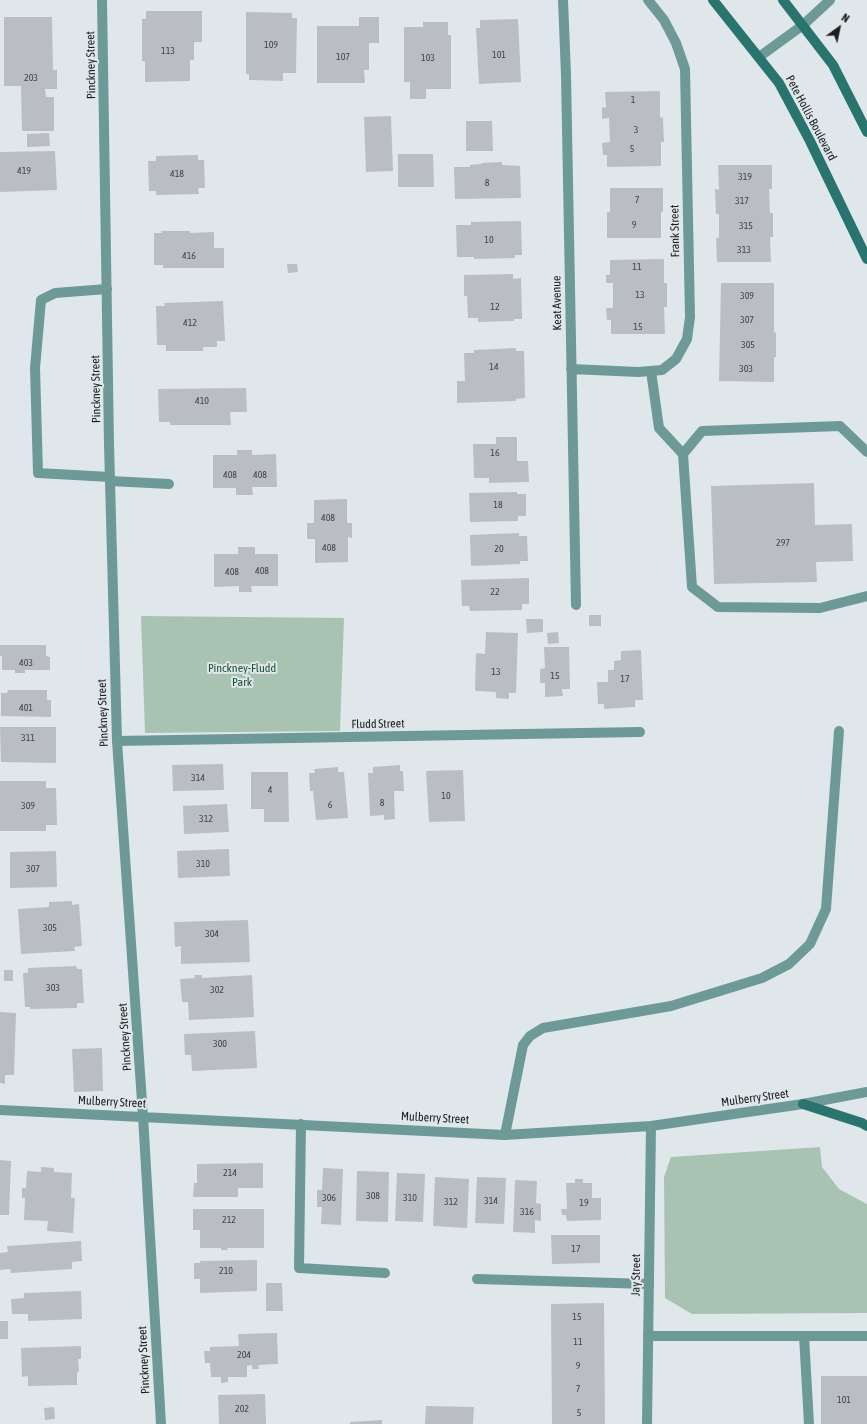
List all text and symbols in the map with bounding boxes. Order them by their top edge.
north arrow [819,8,859,48]
text: N [840,11,852,25]
street label: Pinckney Street [83,31,99,99]
house number: 109 [264,39,278,51]
house number: 113 [161,45,175,57]
house number: 101 [492,49,506,61]
house number: 107 [336,51,350,63]
house number: 103 [421,52,435,64]
house number: 203 [24,72,38,84]
street label: Pete Hollis Boulevard [782,73,840,163]
house number: 1 [631,94,635,106]
house number: 3 [634,124,638,136]
house number: 5 [630,143,634,155]
house number: 419 [17,165,31,177]
house number: 418 [170,168,184,180]
house number: 319 [738,171,752,183]
house number: 8 [485,177,489,189]
house number: 7 [635,194,639,206]
house number: 317 [735,195,749,207]
street label: Frank Street [667,205,683,257]
house number: 9 [632,219,636,231]
house number: 315 [739,220,753,232]
house number: 10 [484,234,494,246]
house number: 313 [737,244,751,256]
house number: 416 [182,250,196,262]
house number: 11 [632,261,642,273]
street label: Keat Avenue [549,275,565,331]
house number: 13 [635,289,645,301]
house number: 309 [740,290,754,302]
house number: 12 [490,301,500,313]
house number: 307 [740,314,754,326]
house number: 412 [183,317,197,329]
house number: 15 [633,321,643,333]
house number: 305 [741,339,755,351]
street label: Pinckney Street [88,355,104,423]
house number: 14 [489,361,499,373]
house number: 303 [739,363,753,375]
house number: 410 [195,395,209,407]
house number: 16 [490,447,500,459]
house number: 408 [223,469,237,481]
house number: 408 [253,469,267,481]
house number: 18 [493,499,503,511]
house number: 408 [321,512,335,524]
house number: 297 [776,537,790,549]
house number: 408 [322,542,336,554]
house number: 20 [494,543,504,555]
house number: 408 [255,565,269,577]
house number: 408 [225,566,239,578]
house number: 22 [490,586,500,598]
house number: 403 [19,657,33,669]
park label: Pinckney-Fludd Park [208,661,276,689]
house number: 13 [491,666,501,678]
house number: 15 [550,670,560,682]
house number: 17 [620,673,630,685]
street label: Pinckney Street [95,679,111,747]
house number: 401 [19,702,33,714]
street label: Fludd Street [351,716,405,732]
house number: 311 [21,732,35,744]
house number: 314 [191,772,205,784]
house number: 4 [268,784,272,796]
house number: 10 [441,790,451,802]
house number: 8 [380,797,384,809]
house number: 6 [328,799,332,811]
house number: 309 [21,800,35,812]
house number: 312 [199,813,213,825]
house number: 310 [196,858,210,870]
house number: 307 [26,863,40,875]
house number: 305 [43,922,57,934]
house number: 304 [205,928,219,940]
house number: 303 [46,982,60,994]
house number: 302 [210,984,224,996]
street label: Pinckney Street [115,1003,135,1071]
house number: 300 [213,1038,227,1050]
street label: Mulberry Street [720,1086,790,1110]
street label: Mulberry Street [78,1093,146,1111]
street label: Mulberry Street [401,1109,469,1127]
house number: 214 [223,1167,237,1179]
house number: 308 [366,1190,380,1202]
house number: 306 [322,1192,336,1204]
house number: 310 [403,1192,417,1204]
house number: 314 [484,1195,498,1207]
house number: 312 [444,1196,458,1208]
house number: 19 [579,1197,589,1209]
house number: 316 [520,1206,534,1218]
house number: 212 [222,1214,236,1226]
house number: 17 [571,1243,581,1255]
street label: Jay Street [628,1254,644,1296]
house number: 210 [219,1265,233,1277]
house number: 15 [572,1311,582,1323]
street label: Pinckney Street [135,1326,153,1394]
house number: 11 [573,1336,583,1348]
house number: 204 [237,1349,251,1361]
house number: 9 [576,1360,580,1372]
house number: 7 [576,1383,580,1395]
house number: 101 [837,1394,851,1406]
house number: 202 [235,1403,249,1415]
house number: 5 [577,1407,581,1419]

